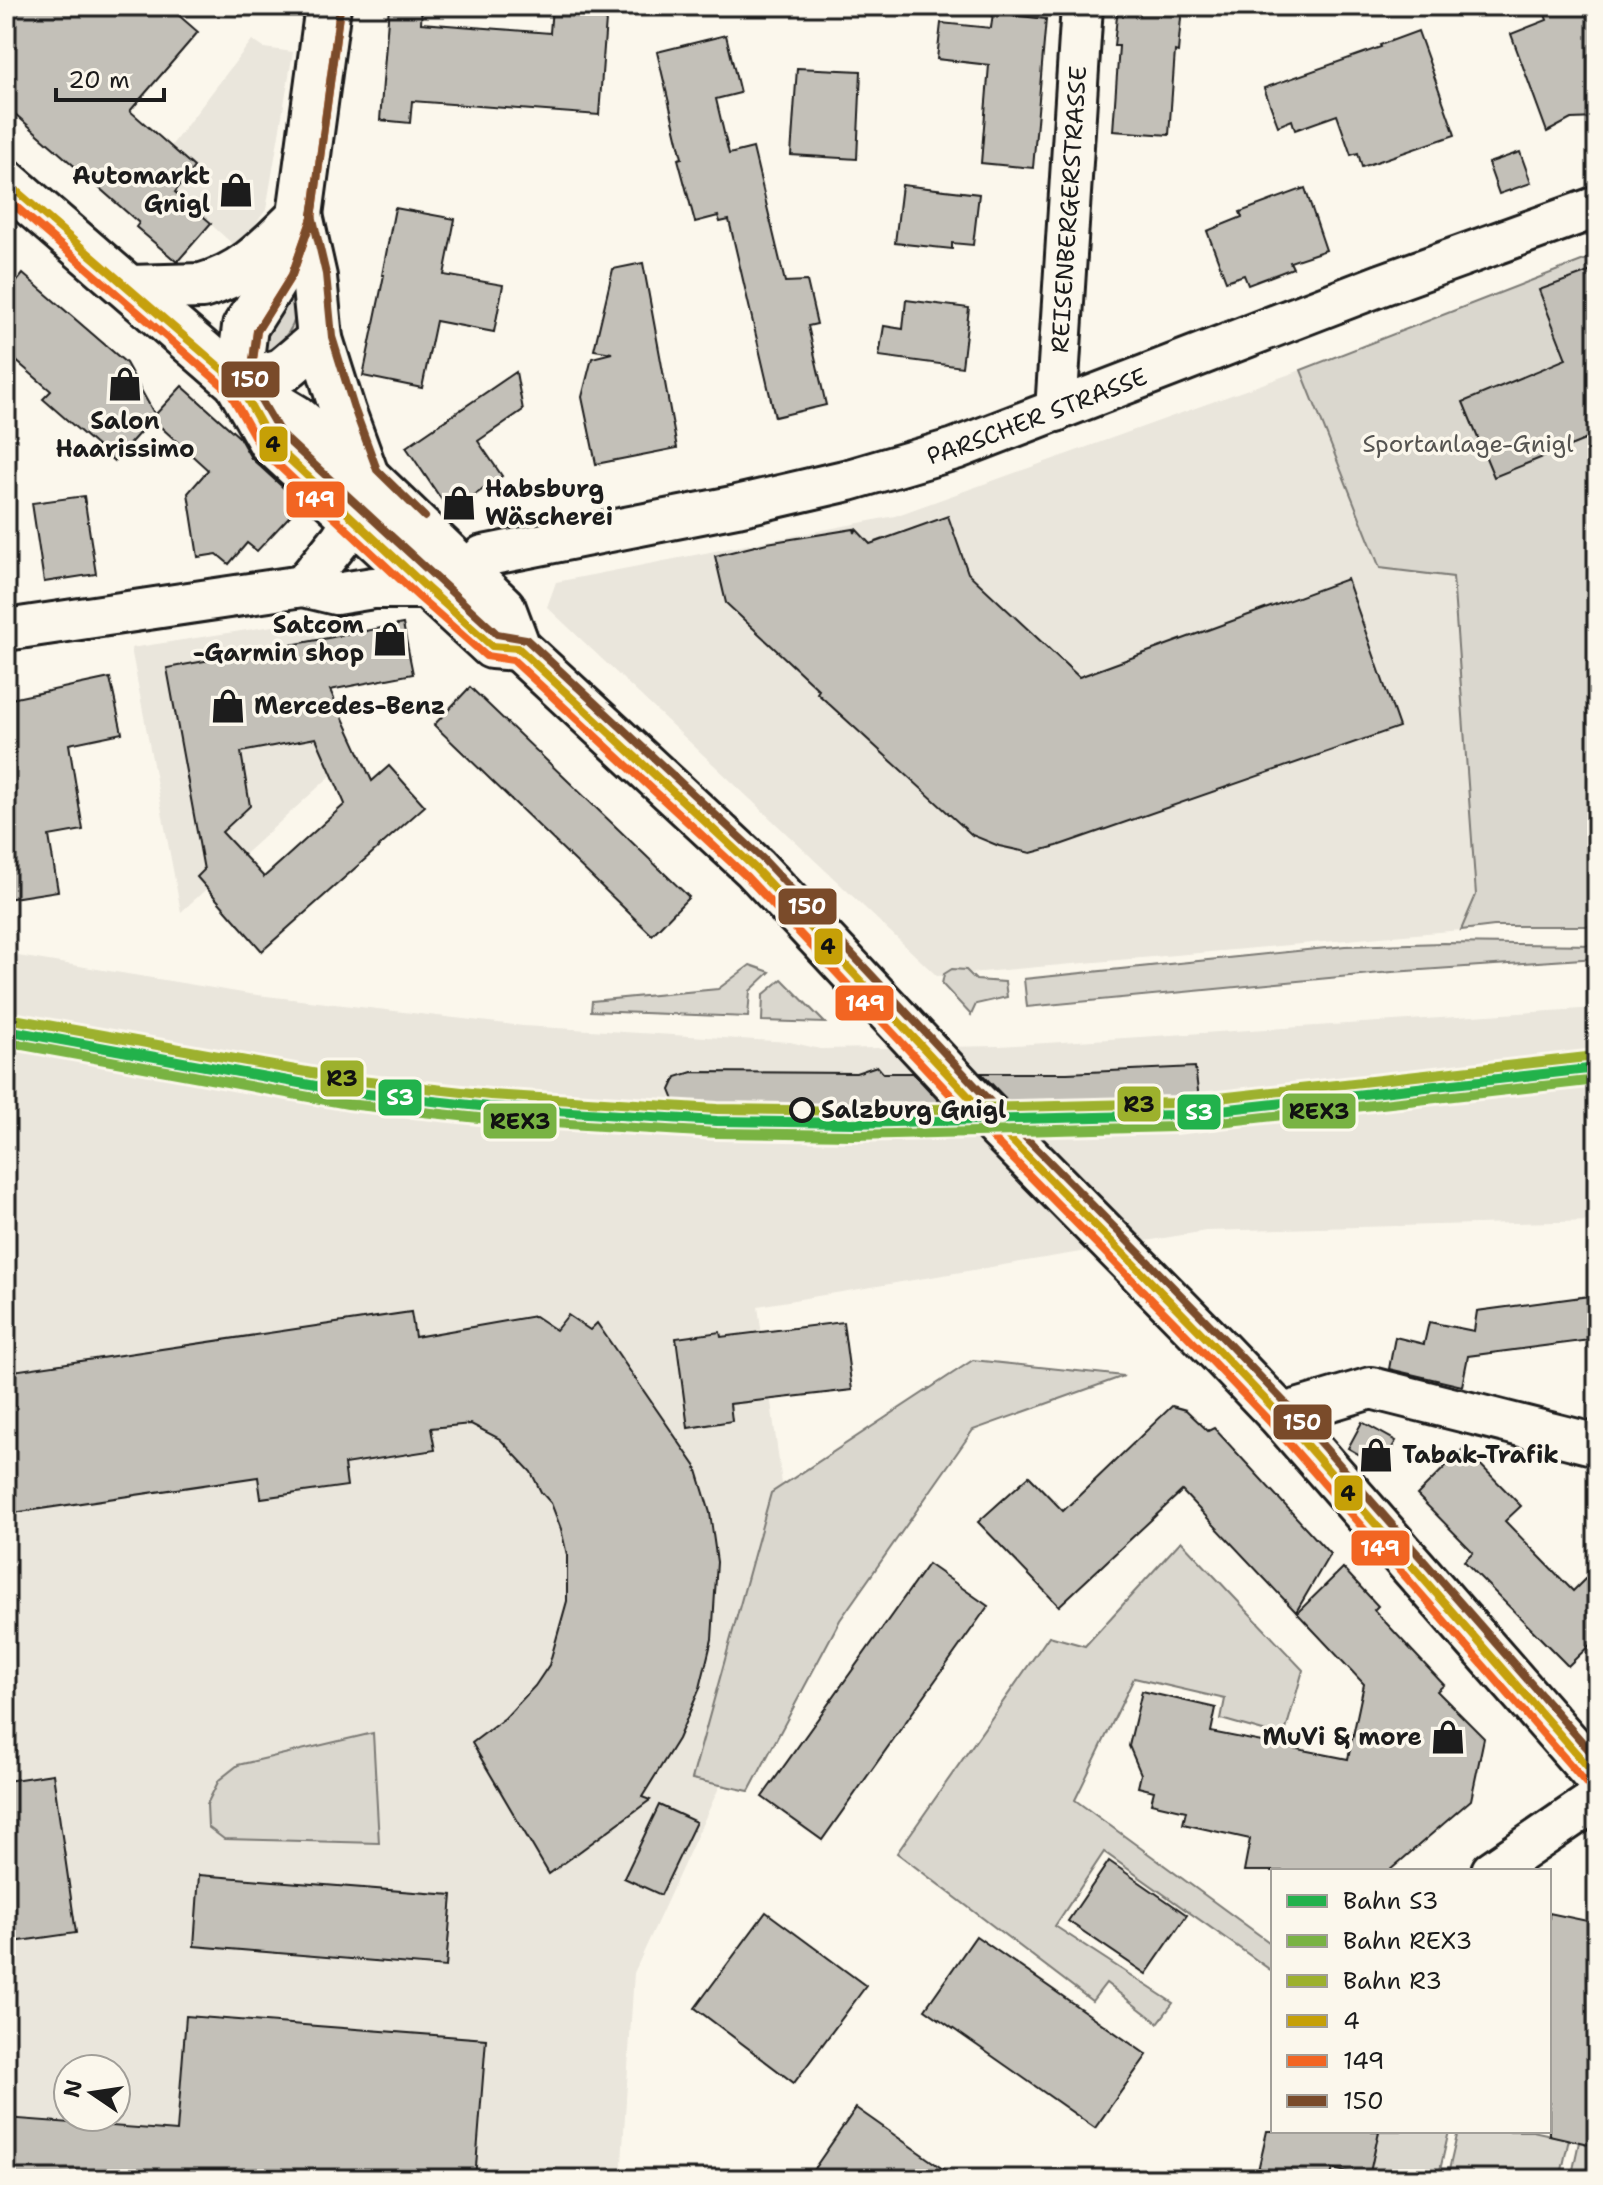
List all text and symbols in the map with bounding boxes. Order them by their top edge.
scale bar [56,52,164,102]
text: 20 m [68,64,130,96]
street label: REISENBERGERSTRASSE [1044,65,1094,354]
place label: Automarkt Gnigl [72,160,210,220]
shop icon: Automarkt Gnigl [217,171,255,209]
line badge: 150 [220,360,281,399]
street label: PARSCHER STRASSE [923,361,1152,472]
shop icon: Salon Haarissimo [106,365,144,403]
text: 150 [230,365,270,394]
place label: Salon Haarissimo [55,405,195,465]
line badge: 4 [258,425,289,463]
park label: Sportanlage-Gnigl [1362,428,1574,460]
text: 4 [265,430,281,459]
place label: Habsburg Wäscherei [485,473,613,533]
line badge: 149 [285,480,346,519]
shop icon: Habsburg Wäscherei [440,484,478,522]
text: 149 [295,485,335,514]
place label: Satcom -Garmin shop [192,609,364,669]
shop icon: Satcom -Garmin shop [371,620,409,658]
shop icon: Mercedes-Benz [209,687,247,725]
place label: Mercedes-Benz [254,690,446,722]
line badge: 150 [777,887,838,926]
text: 150 [787,892,827,921]
line badge: 4 [813,927,844,966]
text: 4 [820,932,836,961]
line badge: 149 [834,984,895,1022]
text: 149 [845,989,885,1018]
line badge: R3 [319,1059,365,1098]
text: R3 [326,1064,358,1093]
line badge: S3 [377,1078,423,1117]
text: S3 [386,1083,414,1112]
line badge: R3 [1116,1085,1162,1123]
text: R3 [1123,1090,1155,1119]
line badge: REX3 [1281,1092,1357,1130]
line badge: S3 [1176,1093,1222,1131]
place label: Salzburg Gnigl [821,1094,1006,1126]
text: REX3 [1289,1097,1349,1126]
marker: Salzburg Gnigl [790,1098,814,1122]
text: S3 [1185,1098,1213,1127]
line badge: REX3 [482,1102,558,1140]
text: REX3 [490,1107,550,1136]
line badge: 150 [1272,1403,1333,1441]
text: 150 [1282,1408,1322,1437]
shop icon: Tabak-Trafik [1357,1436,1395,1474]
place label: Tabak-Trafik [1402,1439,1559,1471]
line badge: 4 [1333,1474,1364,1512]
text: 4 [1340,1479,1356,1508]
line badge: 149 [1350,1529,1411,1567]
text: 149 [1360,1534,1400,1563]
shop icon: MuVi & more [1429,1718,1467,1756]
place label: MuVi & more [1262,1721,1422,1753]
legend [1271,1869,1551,2133]
text: Bahn S3 [1343,1885,1439,1917]
text: Bahn REX3 [1343,1925,1472,1957]
text: Bahn R3 [1343,1965,1442,1997]
text: 4 [1343,2005,1360,2037]
text: 149 [1343,2045,1385,2077]
north arrow [52,2053,132,2133]
text: N [57,2077,89,2100]
text: 150 [1343,2085,1384,2117]

